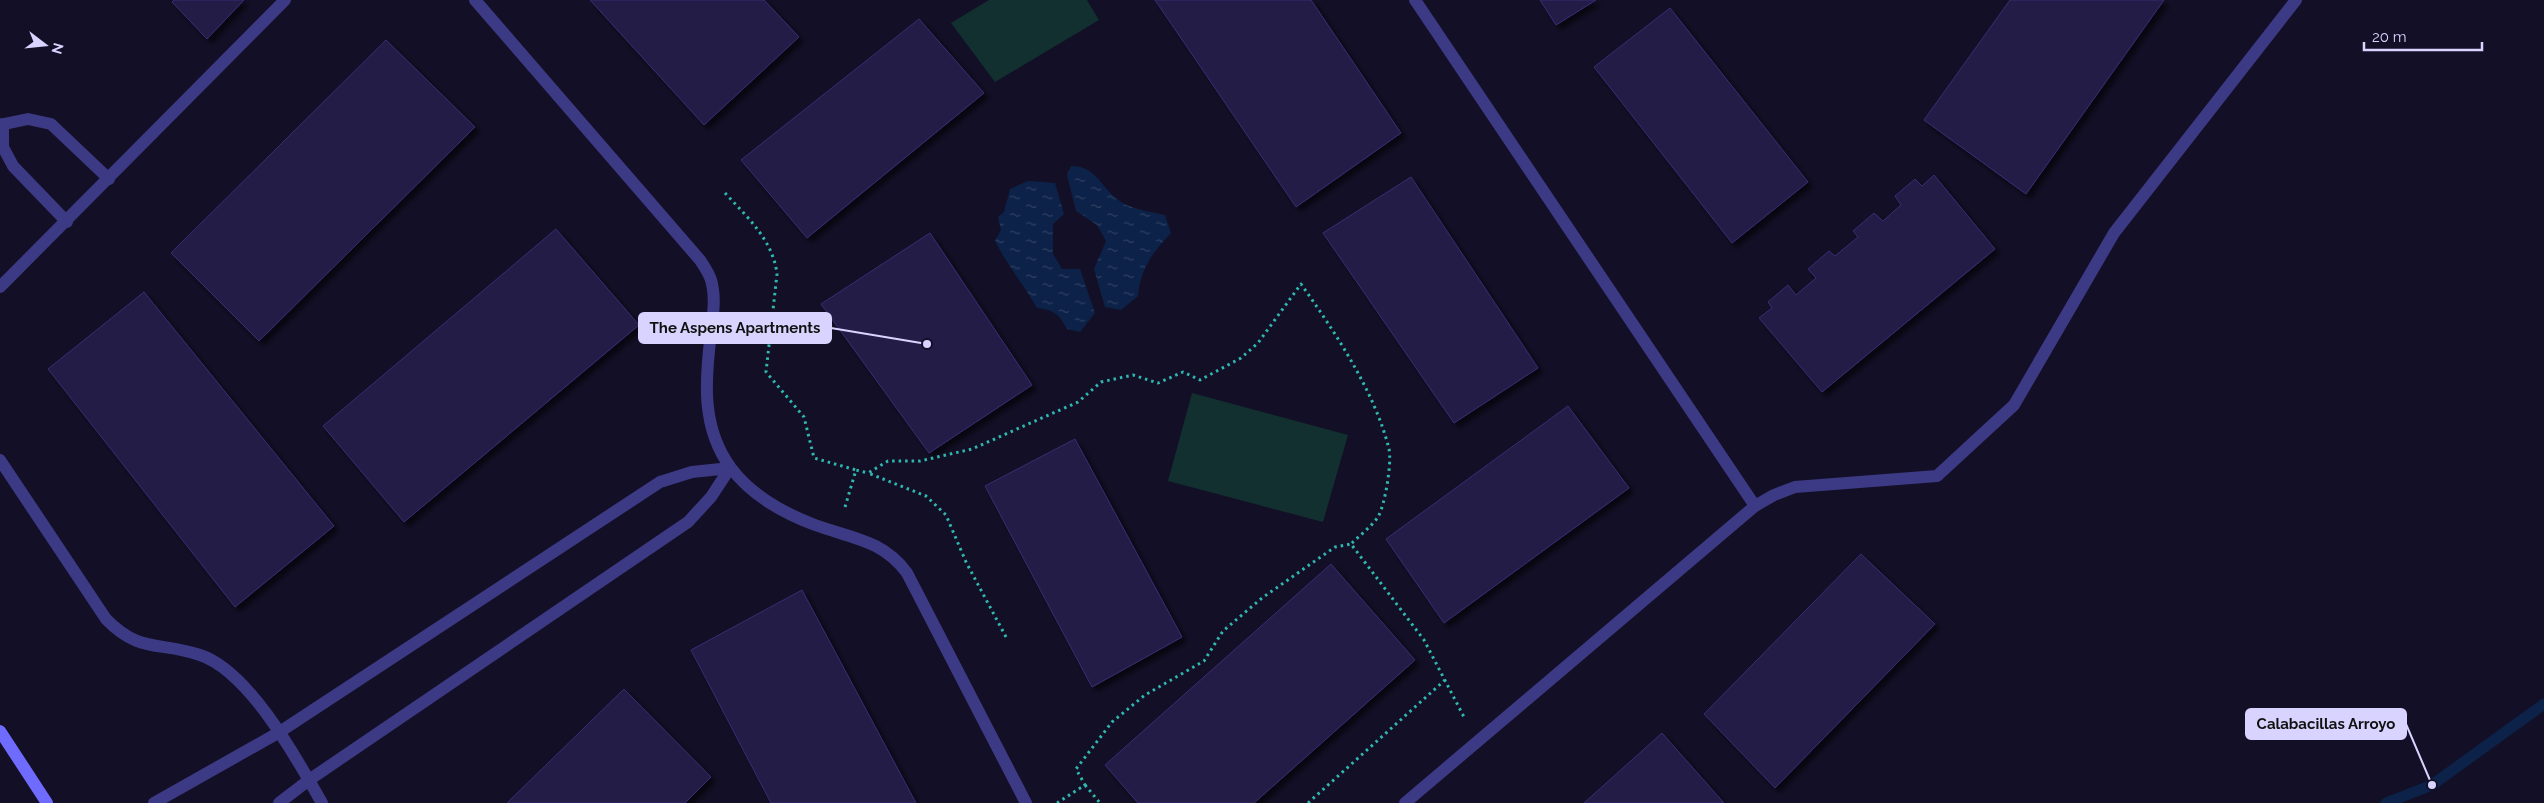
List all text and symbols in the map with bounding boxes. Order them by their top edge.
north arrow [20,20,70,70]
scale bar [2364,20,2482,52]
text: 20 m [2372,28,2407,46]
text: N [48,41,67,56]
callout: The Aspens Apartments [639,313,831,343]
text: The Aspens Apartments [650,319,820,337]
callout: Calabacillas Arroyo [2246,709,2406,739]
text: Calabacillas Arroyo [2257,715,2395,733]

